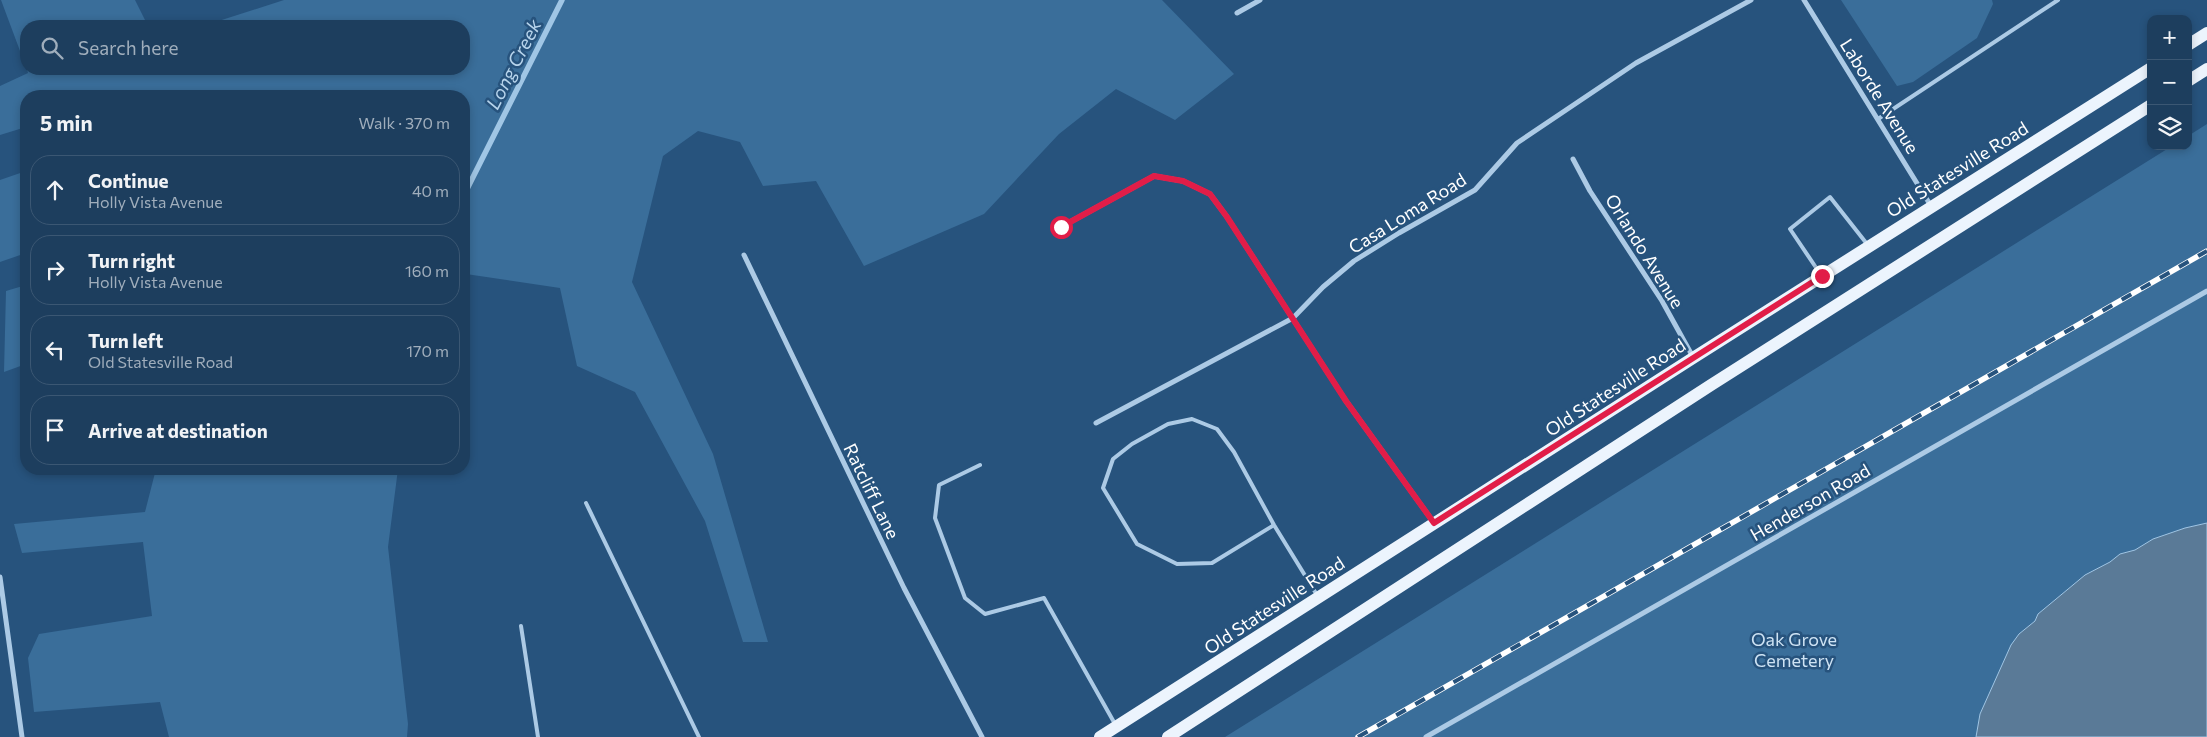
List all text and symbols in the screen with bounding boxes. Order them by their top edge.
water label: Long Creek [481,15,546,113]
map controls [2147,15,2192,150]
button: + [2147,15,2192,60]
search box [20,20,470,75]
icon: search [38,34,66,62]
street label: Laborde Avenue [1836,34,1924,158]
text: Search here [78,36,178,59]
button: − [2147,60,2192,105]
button: layers [2147,105,2192,150]
text: 5 min [40,110,93,135]
text: Walk · 370 m [359,113,450,132]
street label: Old Statesville Road [1882,116,2032,222]
street label: Casa Loma Road [1344,168,1470,258]
text: Continue [88,169,168,192]
icon: ahead [41,176,69,204]
text: 40 m [412,181,449,200]
street label: Orlando Avenue [1601,190,1689,312]
text: Holly Vista Avenue [88,192,223,211]
route start [1050,216,1073,239]
text: Turn right [88,249,175,272]
icon: right [41,256,69,284]
text: 160 m [405,261,449,280]
route end [1811,265,1834,288]
text: Holly Vista Avenue [88,272,223,291]
text: Turn left [88,329,163,352]
street label: Old Statesville Road [1541,333,1689,441]
icon: left [41,336,69,364]
text: 170 m [406,341,449,360]
text: Old Statesville Road [88,352,233,371]
icon: arrive [41,416,69,444]
text: Arrive at destination [88,419,268,442]
street label: Ratcliff Lane [839,440,905,542]
street label: Henderson Road [1746,459,1874,545]
street label: Old Statesville Road [1200,551,1348,659]
park label: Oak Grove Cemetery [1751,628,1837,671]

